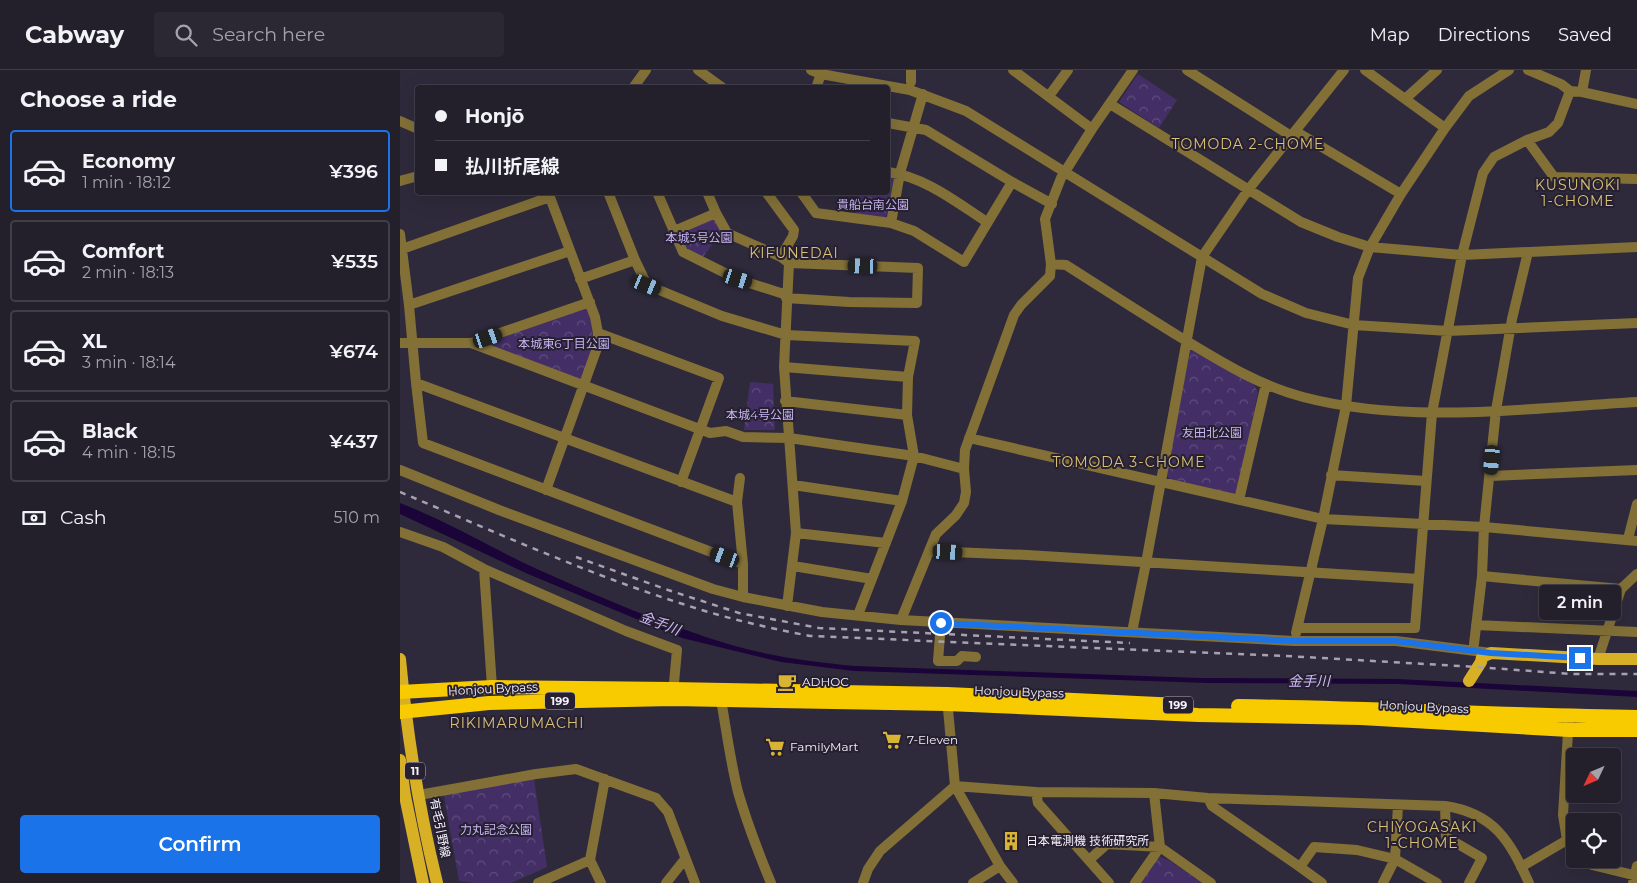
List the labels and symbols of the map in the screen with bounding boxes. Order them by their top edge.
district label: TOMODA 2-CHOME [1172,135,1324,153]
district label: KUSUNOKI 1-CHOME [1535,176,1621,210]
park label: 貴船台南公園 [837,197,909,212]
park label: 本城3号公園 [666,230,732,245]
district label: KIFUNEDAI [749,244,839,262]
car [847,258,878,274]
car [721,267,754,291]
car [630,272,663,298]
car [471,326,504,350]
park label: 本城東6丁目公園 [518,336,610,351]
park label: 本城4号公園 [726,407,794,422]
park label: 友田北公園 [1182,425,1242,440]
car [1483,444,1500,476]
district label: TOMODA 3-CHOME [1052,453,1206,471]
car [932,544,963,560]
car [708,545,741,569]
callout: 2 min [1539,586,1621,620]
water label: 金手川 [637,607,685,640]
route start [930,612,952,634]
route end [1569,647,1591,669]
cafe icon: ADHOC [776,671,798,693]
water label: 金手川 [1288,672,1332,690]
place label: ADHOC [802,674,849,689]
street label: Honjou Bypass [448,679,538,698]
street label: Honjou Bypass [974,682,1064,701]
road number: 199 [545,692,575,710]
road number: 199 [1163,696,1193,714]
street label: Honjou Bypass [1379,697,1469,716]
district label: RIKIMARUMACHI [450,714,584,732]
supermarket icon: 7-Eleven [881,729,903,751]
place label: 7-Eleven [907,732,958,747]
supermarket icon: FamilyMart [764,736,786,758]
place label: FamilyMart [790,739,859,754]
north arrow [1566,748,1621,802]
road number: 11 [405,762,425,779]
street label: 有毛引野線 [427,797,454,859]
district label: CHIYOGASAKI 1-CHOME [1367,818,1477,852]
park label: 力丸記念公園 [460,822,532,837]
building icon: 日本電測機 技術研究所 [1000,830,1022,852]
place label: 日本電測機 技術研究所 [1026,833,1149,848]

